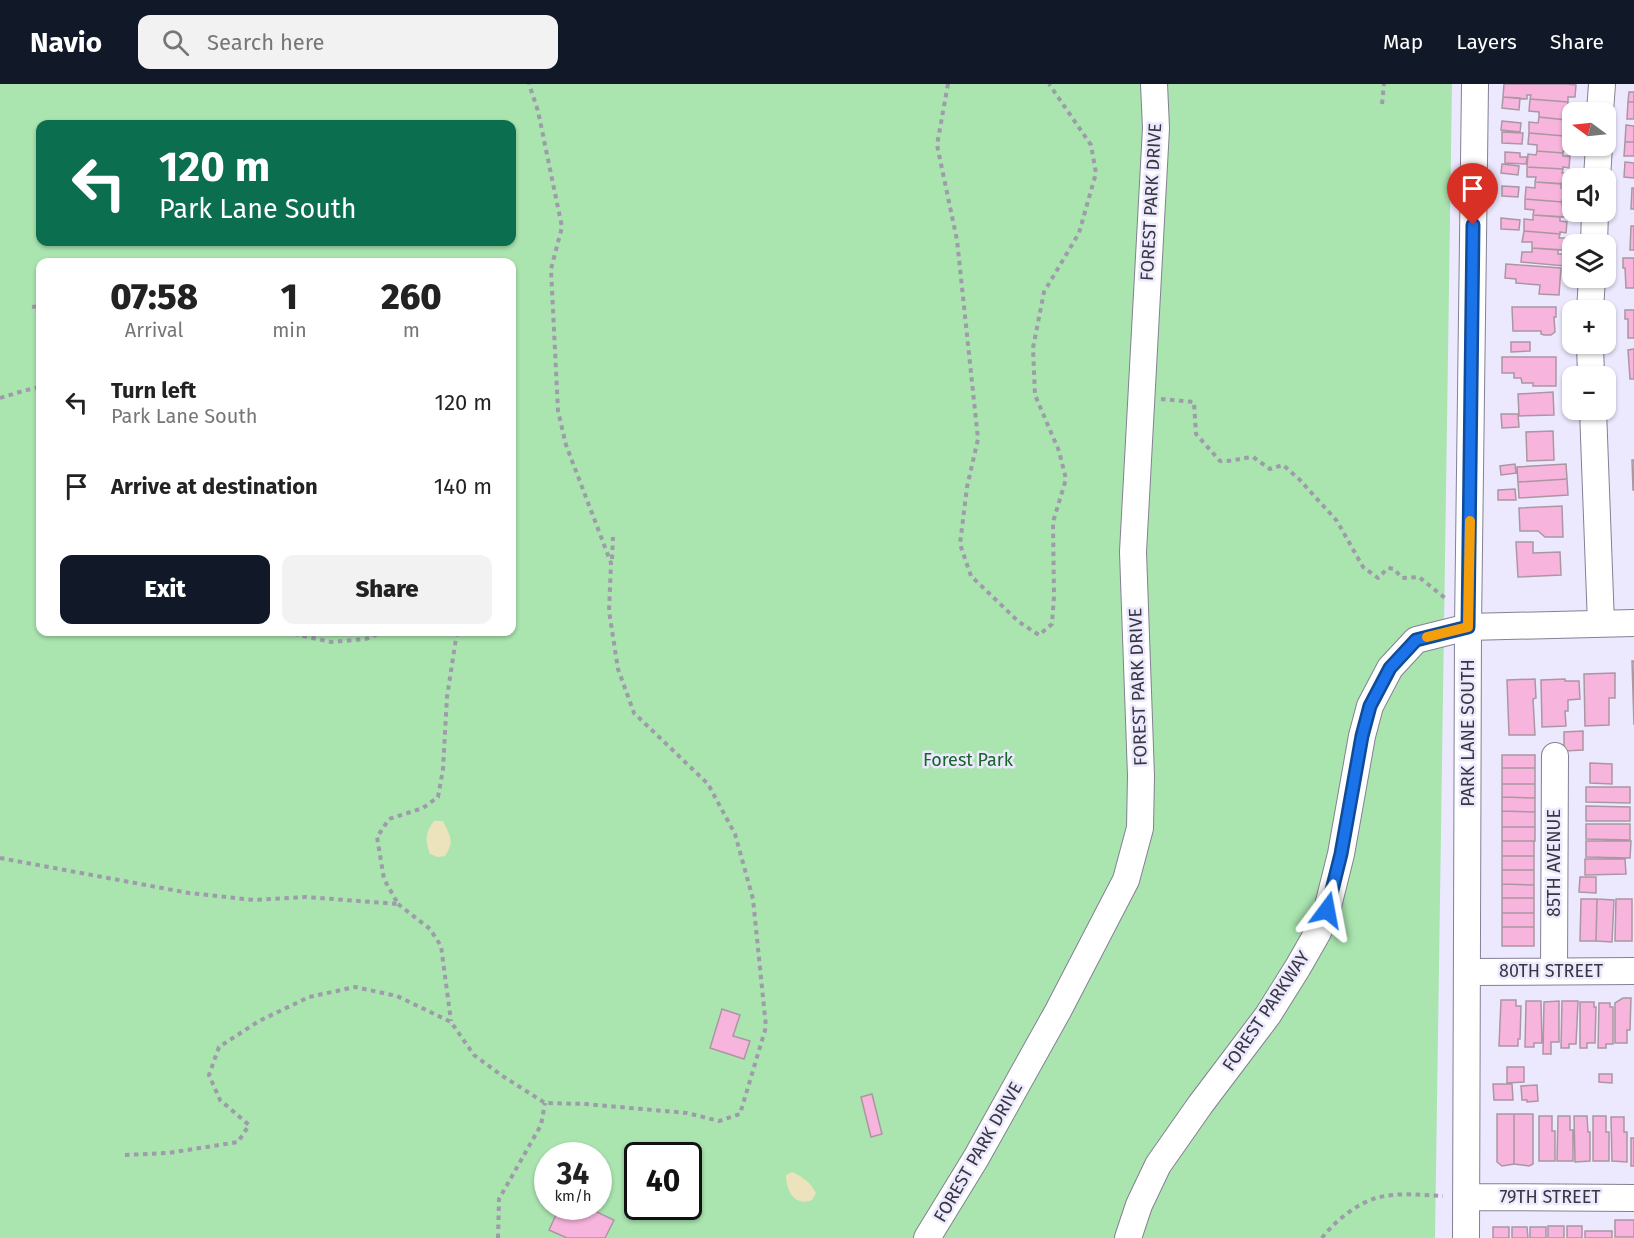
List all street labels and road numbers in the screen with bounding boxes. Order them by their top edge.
street label: FOREST PARK DRIVE [1136,122,1166,282]
street label: FOREST PARK DRIVE [1124,608,1152,766]
street label: PARK LANE SOUTH [1457,659,1479,807]
street label: 85TH AVENUE [1543,809,1565,917]
street label: FOREST PARKWAY [1218,947,1314,1075]
street label: 80TH STREET [1499,960,1604,982]
street label: FOREST PARK DRIVE [929,1078,1027,1226]
street label: 79TH STREET [1499,1186,1601,1208]

